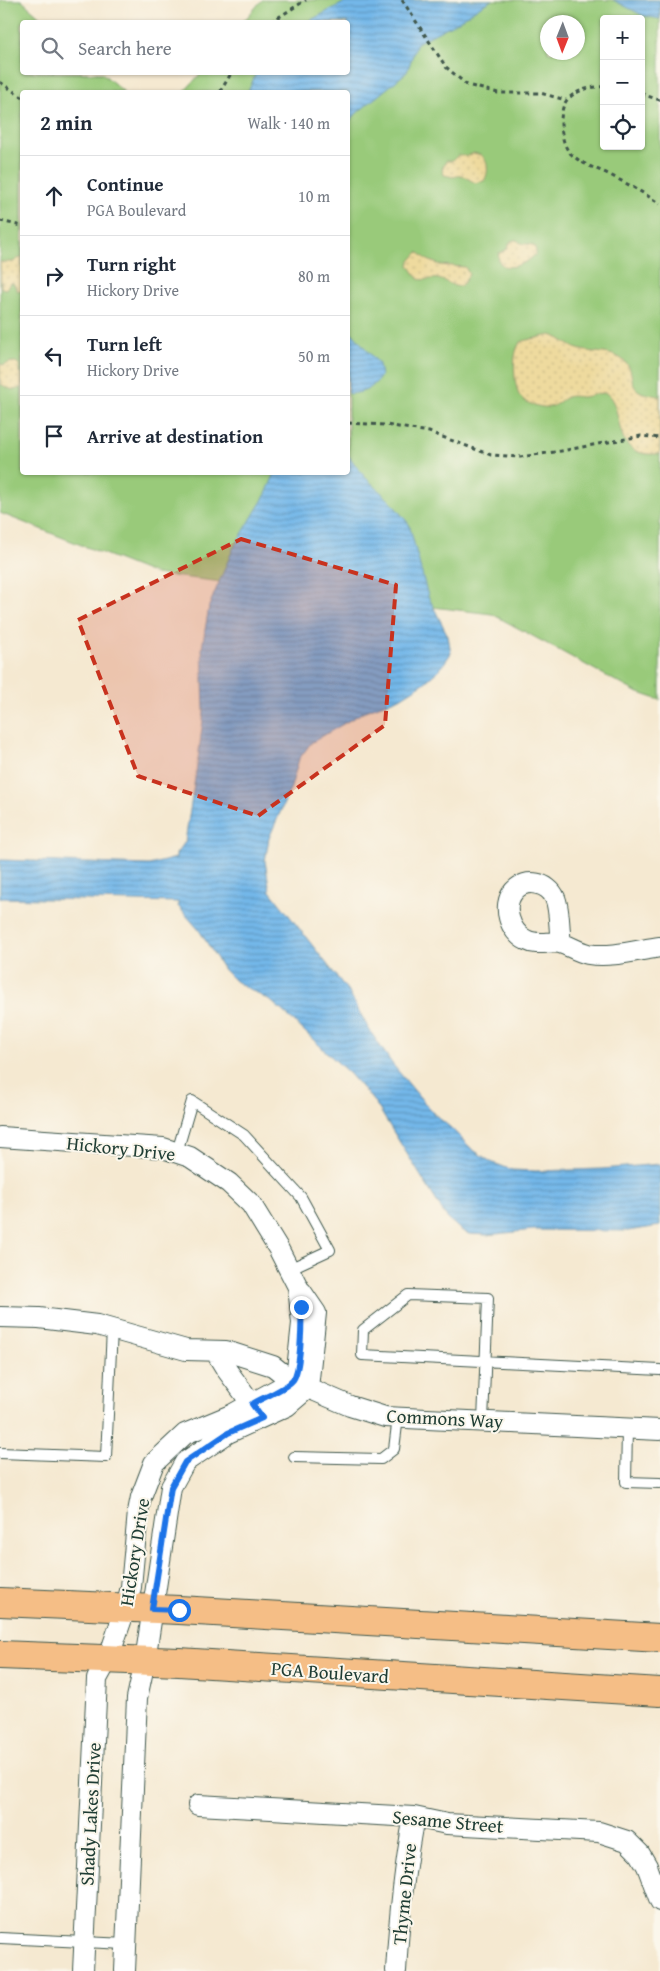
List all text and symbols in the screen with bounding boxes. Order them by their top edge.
north arrow [540,15,585,60]
map controls [600,15,645,150]
button: + [600,15,645,60]
search box [20,20,350,75]
icon: search [38,34,66,62]
text: Search here [78,34,172,62]
button: − [600,60,645,105]
button: locate [600,105,645,150]
text: 2 min [40,107,92,138]
text: Walk · 140 m [247,111,330,135]
text: Continue [87,170,164,198]
icon: ahead [40,182,68,210]
text: 10 m [298,184,330,208]
text: PGA Boulevard [87,198,186,222]
text: Turn right [87,250,176,278]
icon: right [40,262,68,290]
text: 80 m [298,264,330,288]
text: Hickory Drive [87,278,179,302]
text: Turn left [87,330,162,358]
icon: left [40,342,68,370]
text: 50 m [298,344,330,368]
text: Hickory Drive [87,358,179,382]
icon: arrive [40,422,68,450]
text: Arrive at destination [87,422,263,450]
street label: Hickory Drive [65,1128,177,1168]
route end [290,1296,313,1319]
street label: Commons Way [386,1401,505,1435]
street label: Hickory Drive [112,1496,156,1608]
route start [168,1599,191,1622]
street label: PGA Boulevard [270,1654,391,1690]
street label: Shady Lakes Drive [72,1742,108,1886]
street label: Sesame Street [391,1802,505,1840]
street label: Thyme Drive [385,1842,423,1946]

